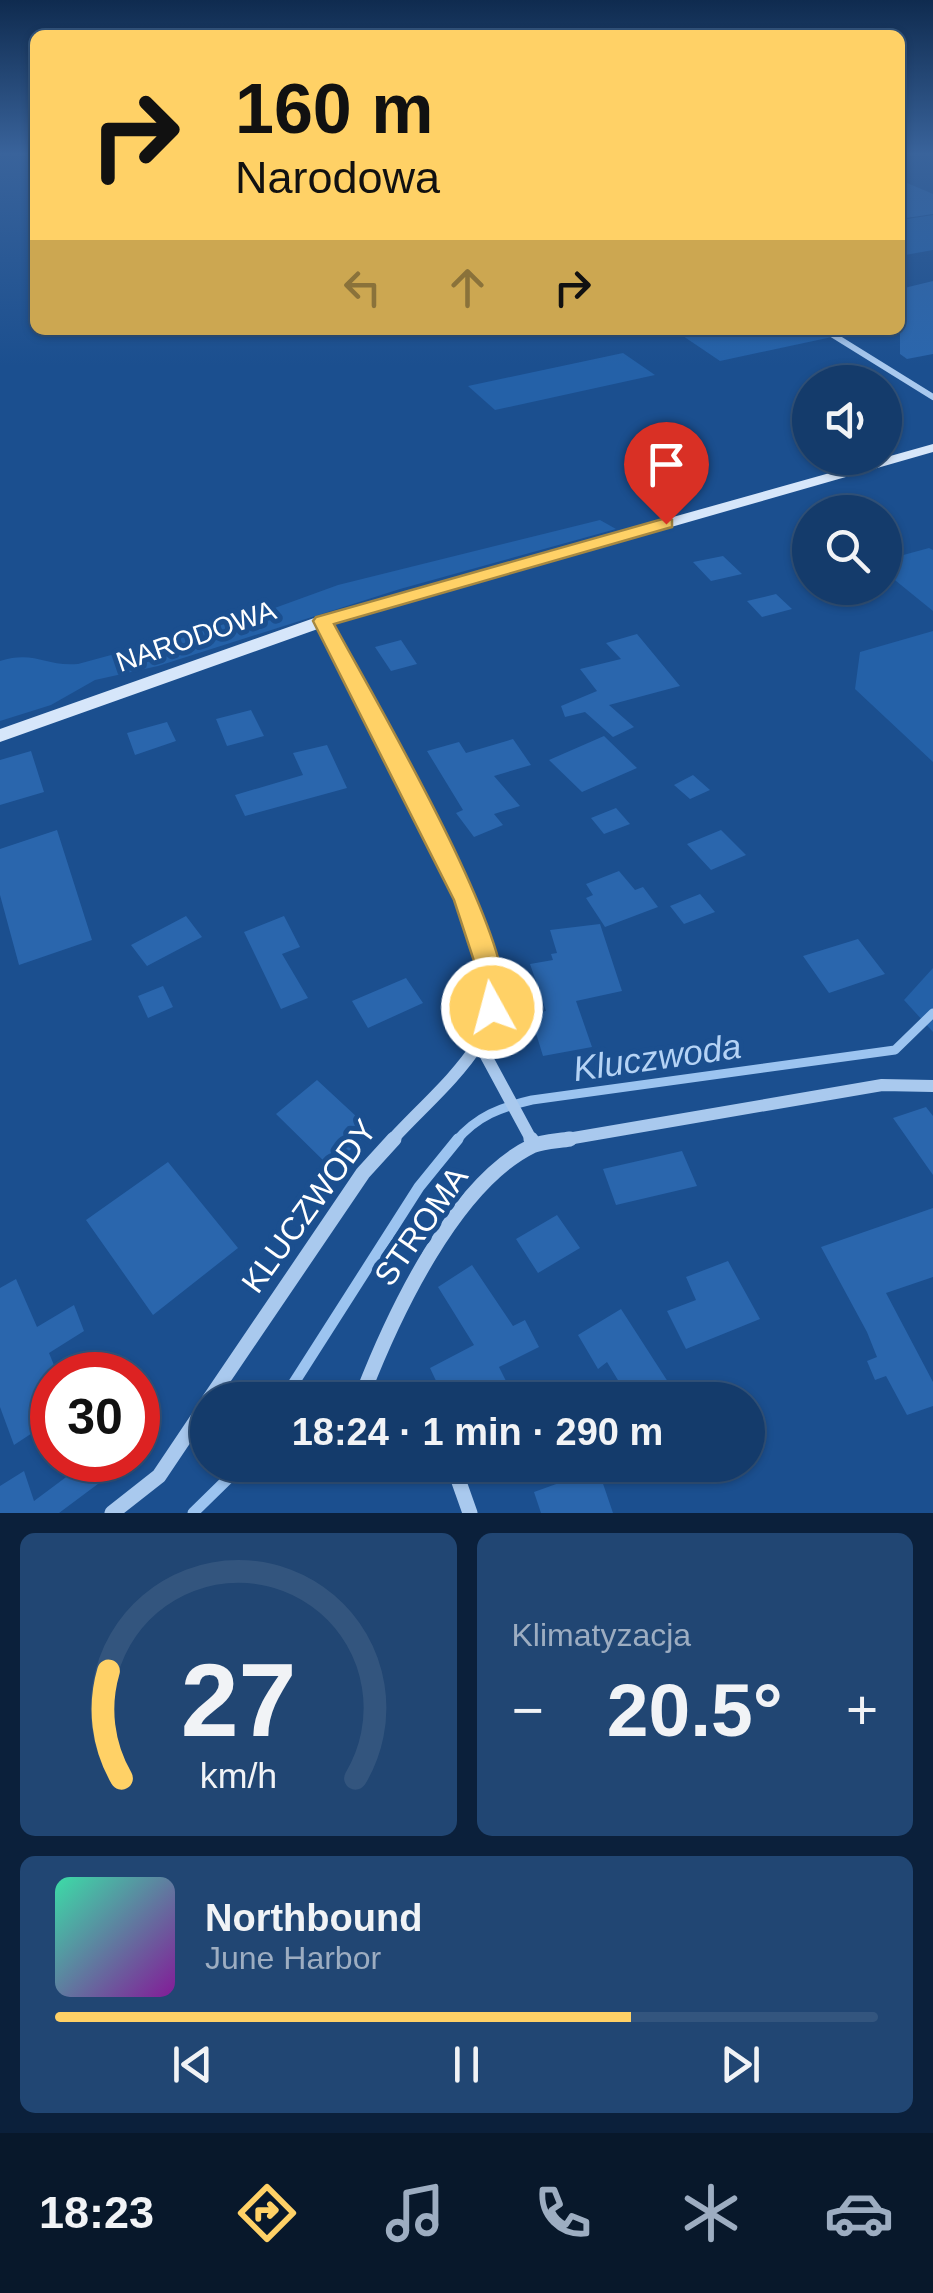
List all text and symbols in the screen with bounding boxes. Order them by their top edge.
icon: right [70,70,200,200]
text: 160 m [235,70,433,148]
text: Narodowa [235,152,440,203]
icon: left [335,260,390,315]
icon: ahead [440,260,495,315]
icon: right [545,260,600,315]
map controls [792,365,902,605]
button: sound [792,365,902,475]
pin [624,422,709,525]
icon: arrive [639,437,694,492]
button: search [792,495,902,605]
street label: NARODOWA [112,594,280,678]
position arrow [440,956,544,1060]
water label: Kluczwoda [570,1026,744,1088]
street label: KLUCZWODY [234,1113,384,1299]
street label: STROMA [367,1159,475,1292]
speed limit sign: 30 [30,1352,160,1482]
text: 18:24 · 1 min · 290 m [292,1411,663,1453]
text: Klimatyzacja [512,1617,691,1653]
text: 27 [180,1642,296,1758]
text: 20.5° [607,1668,783,1752]
text: − [512,1679,544,1741]
text: + [846,1679,878,1741]
text: km/h [200,1756,277,1796]
text: Northbound [205,1897,422,1939]
text: June Harbor [205,1940,381,1976]
icon: previous [165,2037,220,2092]
icon: pause [439,2037,494,2092]
icon: next [713,2037,768,2092]
icon: directions [232,2178,302,2248]
icon: music [380,2178,450,2248]
icon: phone [528,2178,598,2248]
icon: climate [676,2178,746,2248]
icon: car [824,2178,894,2248]
text: 18:23 [39,2187,154,2238]

